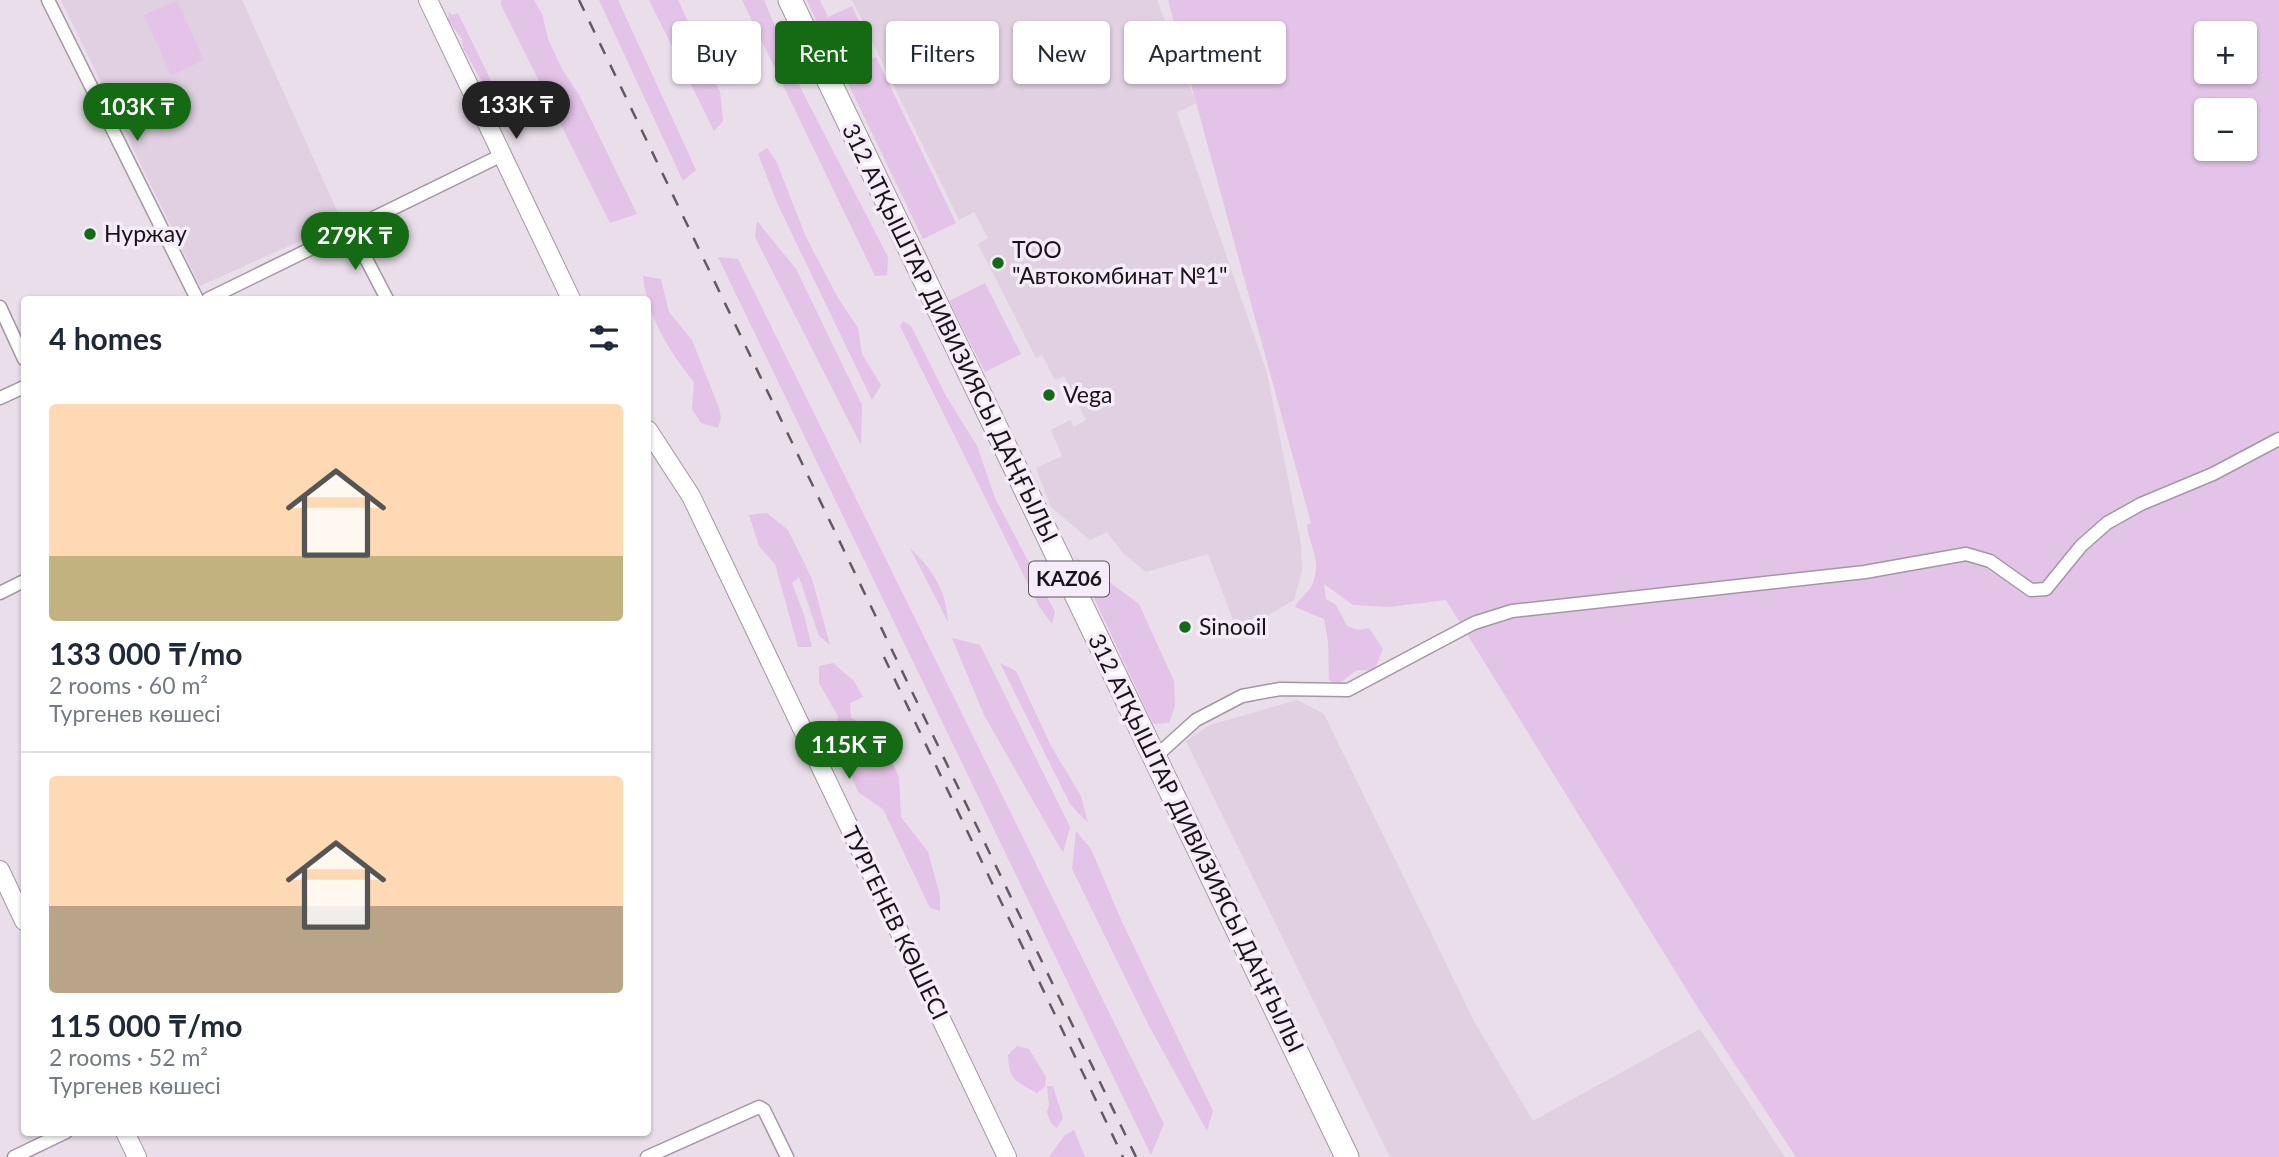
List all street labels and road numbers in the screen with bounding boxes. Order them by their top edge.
street label: 312 АТҚЫШТАР ДИВИЗИЯСЫ ДАҢҒЫЛЫ [837,119,1065,547]
road number: KАZ06 [1029,562,1109,596]
street label: 312 АТҚЫШТАР ДИВИЗИЯСЫ ДАҢҒЫЛЫ [1083,629,1311,1057]
street label: ТУРГЕНЕВ КӨШЕСІ [837,821,955,1024]

